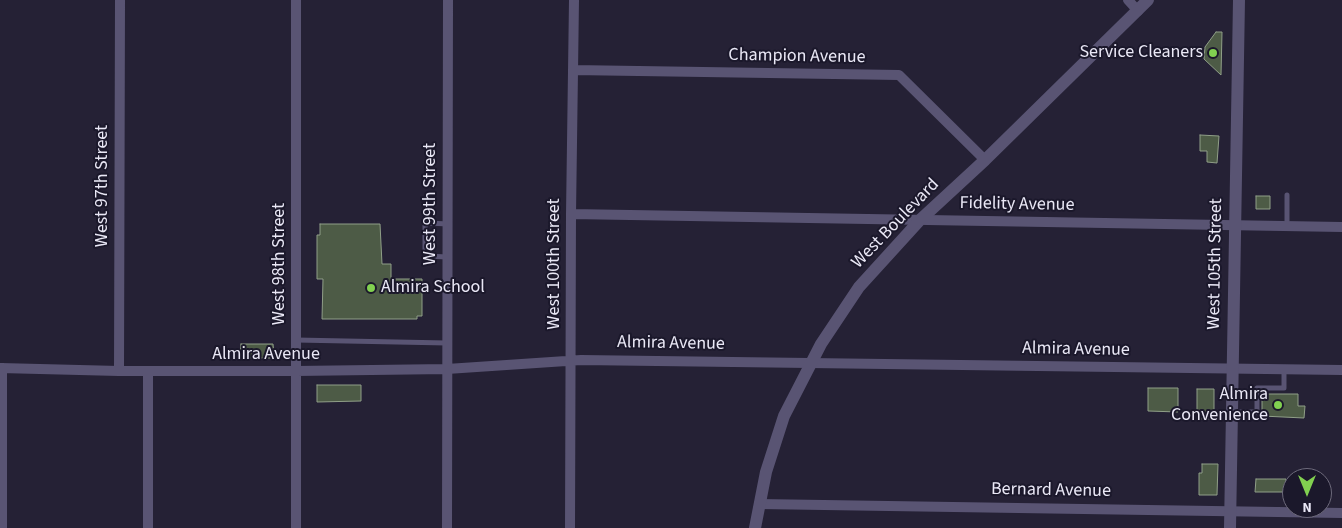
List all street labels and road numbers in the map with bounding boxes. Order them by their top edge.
street label: Champion Avenue [728,45,866,69]
street label: West 97th Street [92,125,114,247]
street label: West 99th Street [420,143,442,265]
street label: West Boulevard [848,174,944,274]
street label: Fidelity Avenue [959,193,1075,217]
street label: West 100th Street [544,198,566,330]
street label: West 105th Street [1204,198,1228,330]
street label: West 98th Street [269,203,291,325]
street label: Almira Avenue [617,332,725,356]
street label: Almira Avenue [1022,338,1130,362]
street label: Almira Avenue [212,344,320,366]
street label: Bernard Avenue [991,479,1111,503]

